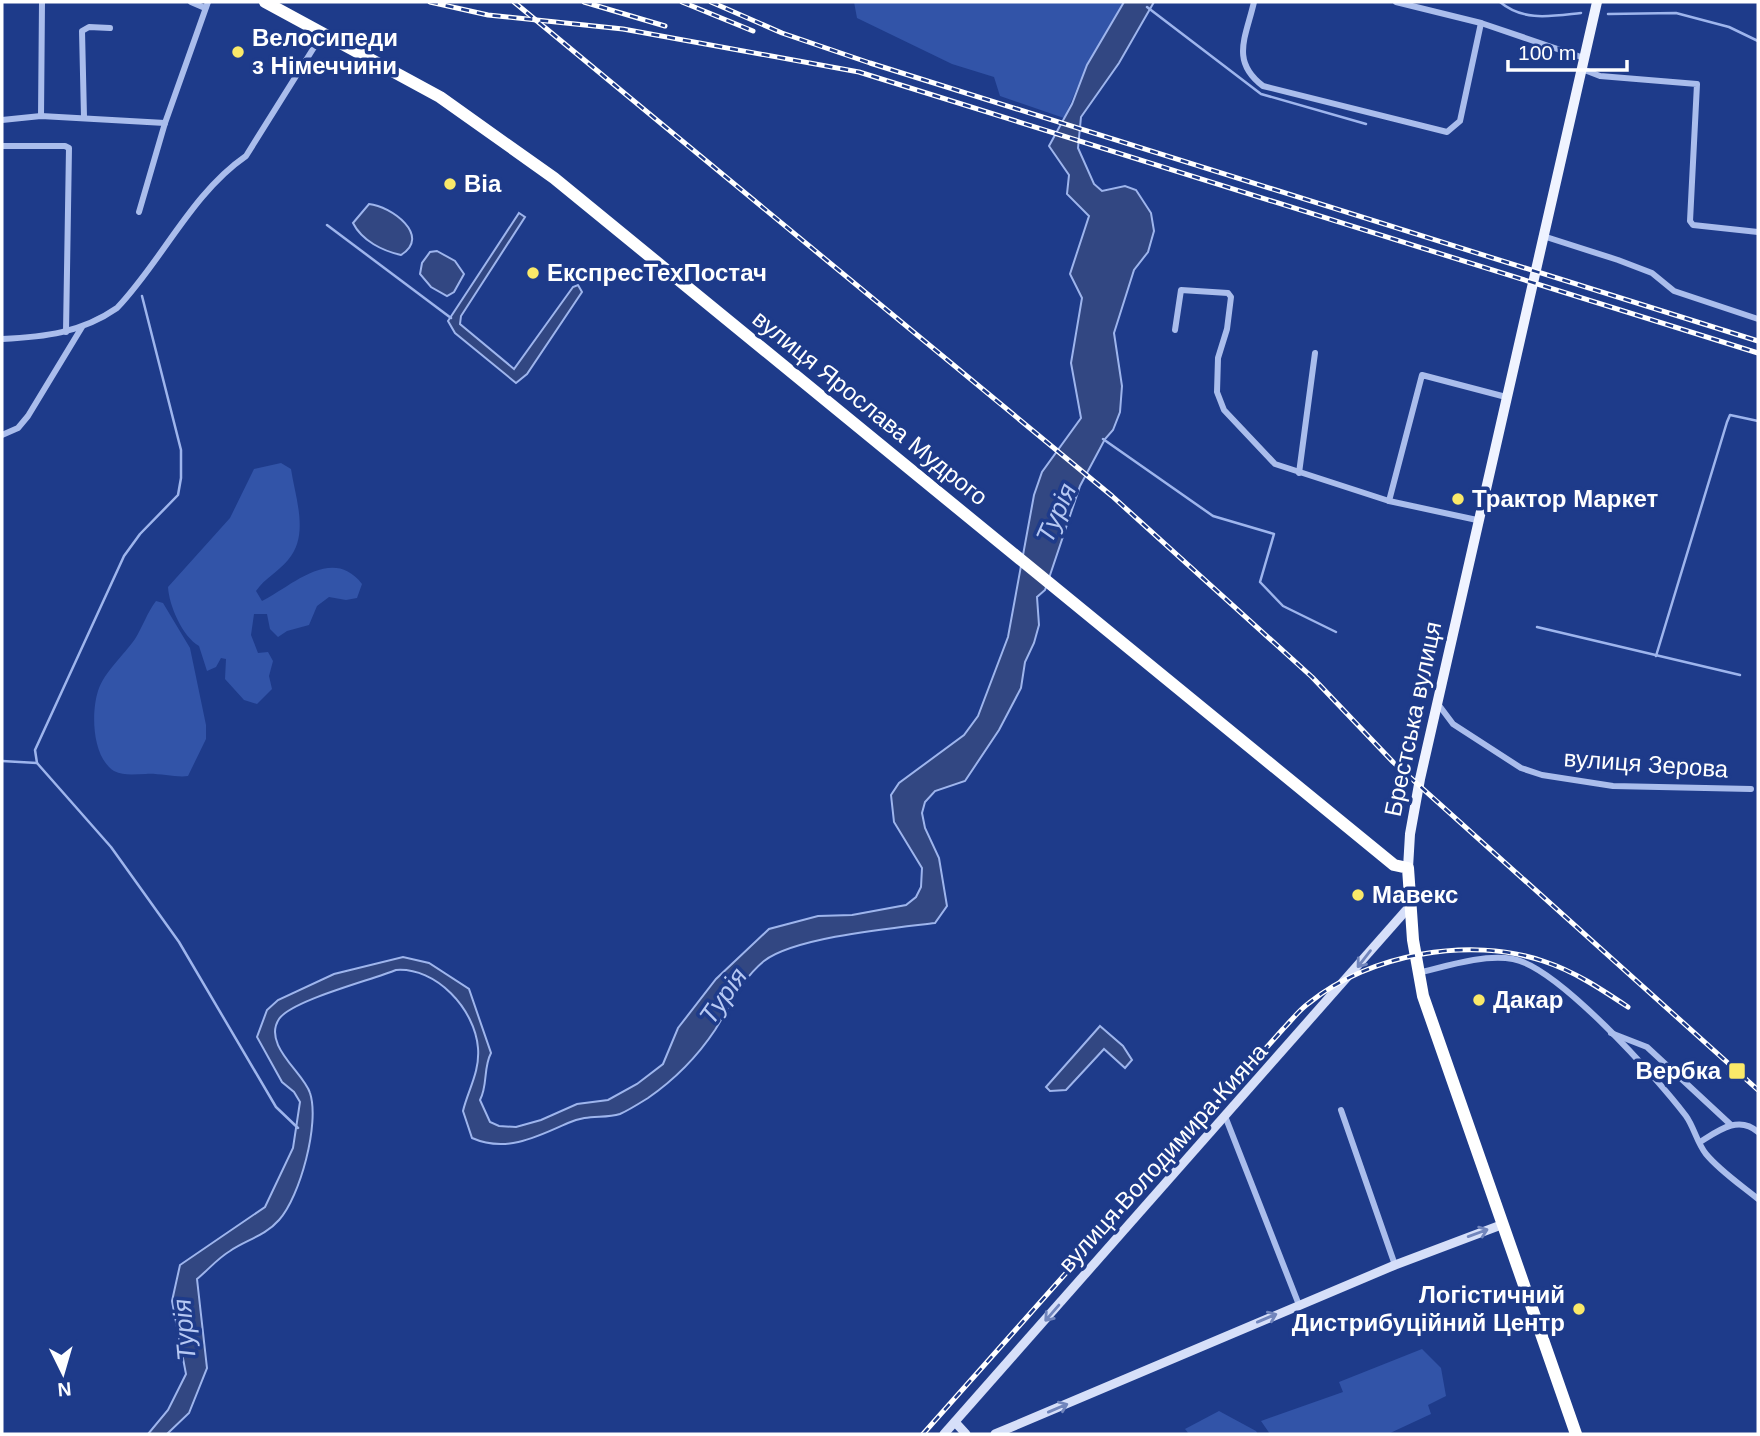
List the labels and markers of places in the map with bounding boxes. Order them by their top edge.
place label: Велосипеди з Німеччини [252,24,398,79]
marker: Велосипеди з Німеччини [230,44,246,60]
place label: Віа [464,170,502,197]
marker: Віа [442,176,458,192]
place label: ЕкспресТехПостач [547,259,767,286]
marker: ЕкспресТехПостач [525,265,541,281]
place label: Трактор Маркет [1472,485,1659,512]
marker: Трактор Маркет [1450,491,1466,507]
place label: Мавекс [1372,881,1458,908]
marker: Мавекс [1350,887,1366,903]
place label: Дакар [1493,986,1563,1013]
marker: Дакар [1471,992,1487,1008]
place label: Вербка [1635,1057,1722,1084]
marker: Вербка [1727,1061,1747,1081]
place label: Логістичний Дистрибуційний Центр [1292,1281,1565,1336]
marker: Логістичний Дистрибуційний Центр [1571,1301,1587,1317]

